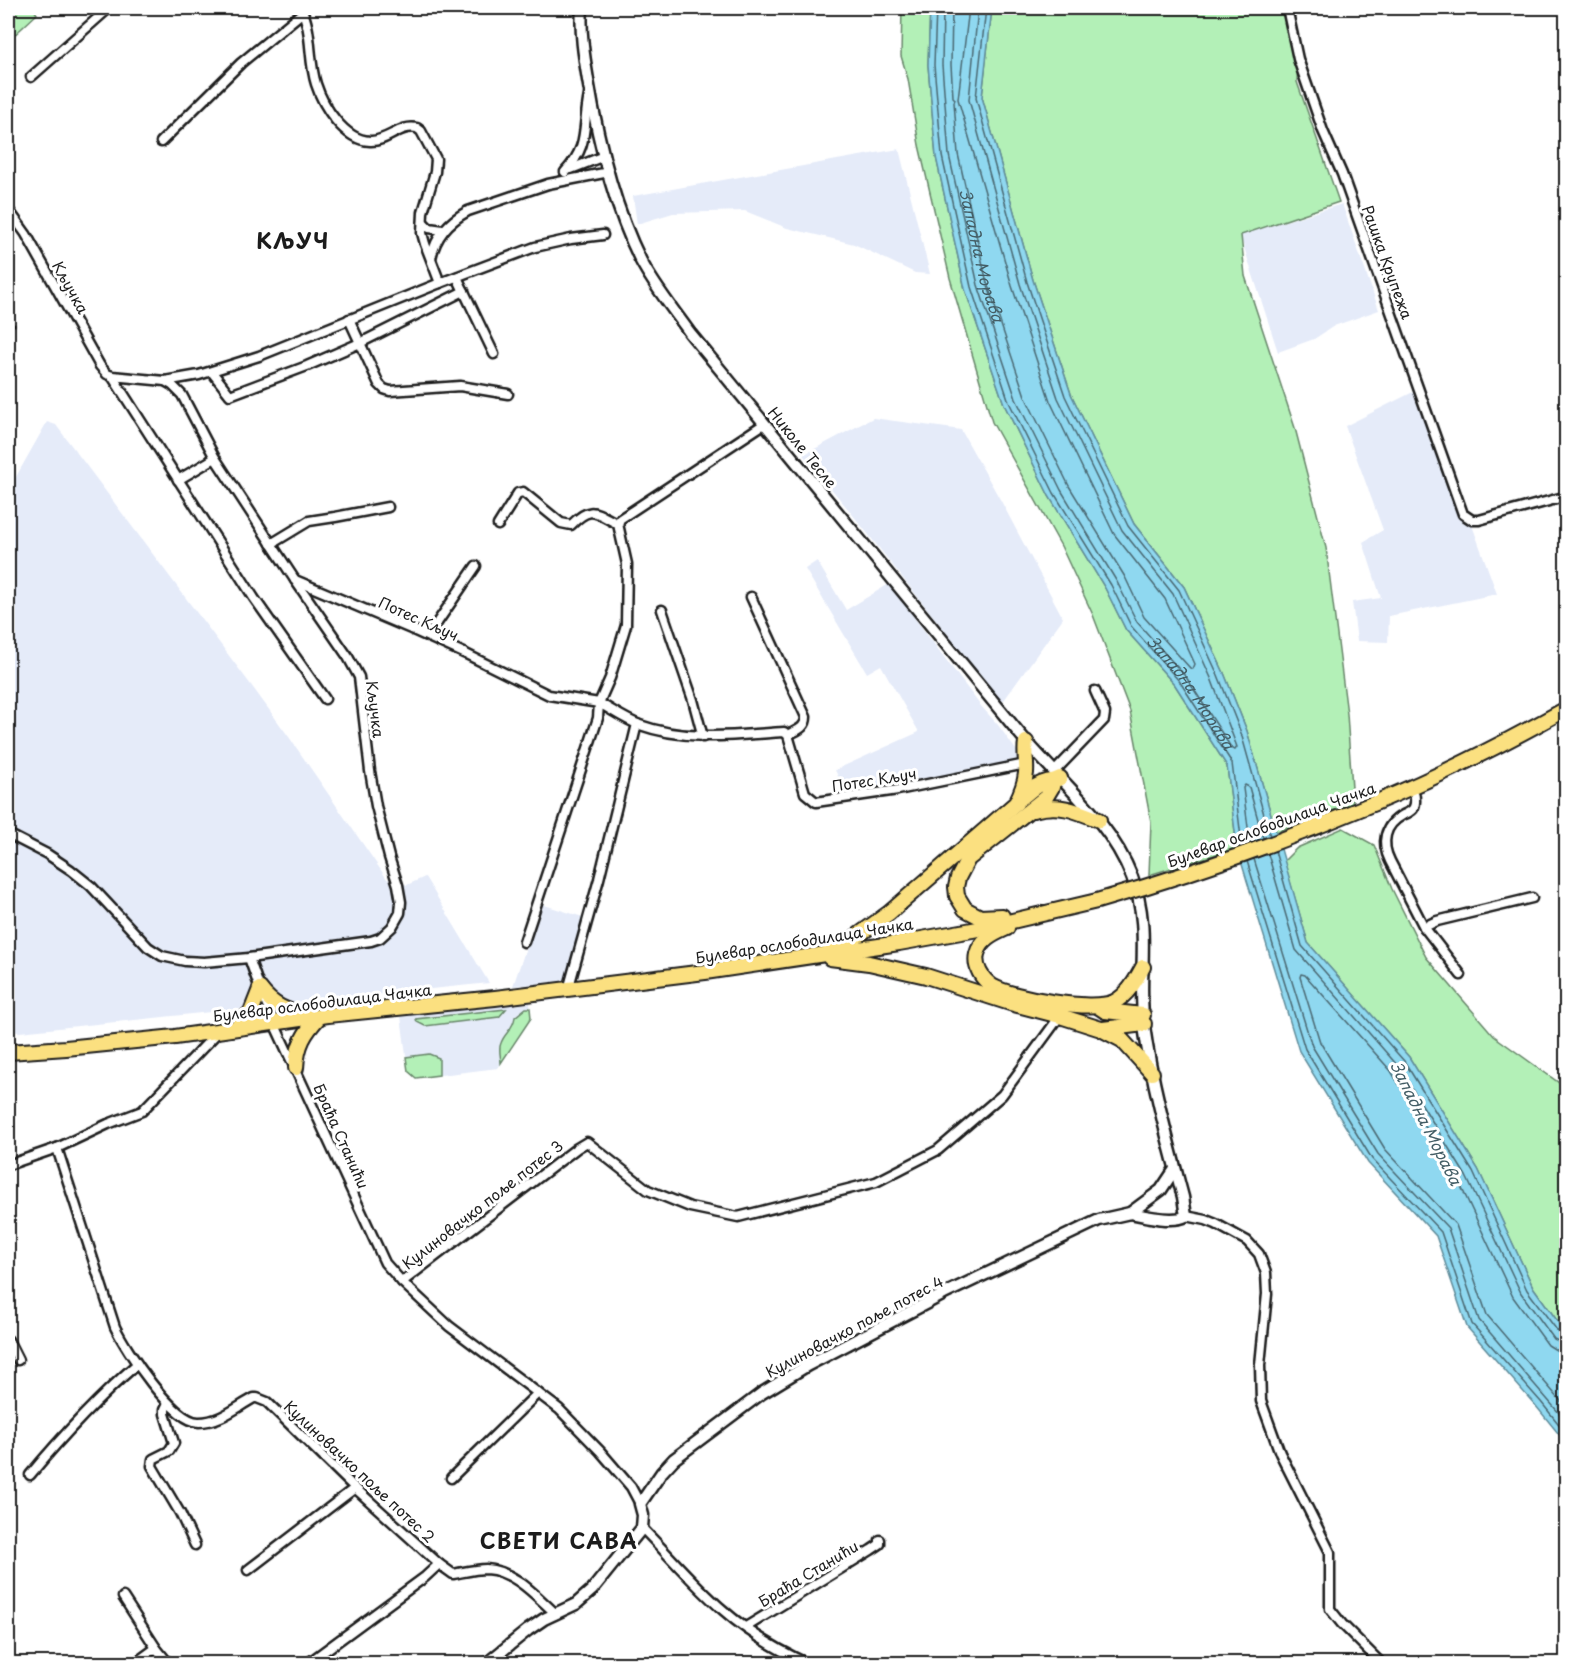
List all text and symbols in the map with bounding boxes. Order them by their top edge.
water label: Западна Морава [954,187,1012,326]
street label: Рашка Крупежа [1357,202,1420,323]
district label: КЉУЧ [256,224,330,256]
street label: Кључка [47,256,95,318]
street label: Николе Тесле [763,401,843,493]
street label: Потес Кључ [375,590,463,646]
water label: Западна Морава [1142,630,1242,755]
street label: Кључка [361,679,391,739]
street label: Потес Кључ [830,761,918,797]
street label: Булевар ослободилаца Чачка [1163,775,1379,873]
street label: Булевар ослободилаца Чачка [693,911,915,969]
street label: Булевар ослободилаца Чачка [211,977,433,1027]
water label: Западна Морава [1385,1057,1469,1190]
street label: Браћа Станићи [309,1080,375,1192]
street label: Кулиновачко поље потес 3 [397,1134,567,1274]
street label: Кулиновачко поље потес 4 [761,1269,947,1383]
street label: Кулиновачко поље потес 2 [279,1395,441,1547]
district label: СВЕТИ САВА [480,1524,638,1556]
street label: Браћа Станићи [754,1534,862,1612]

